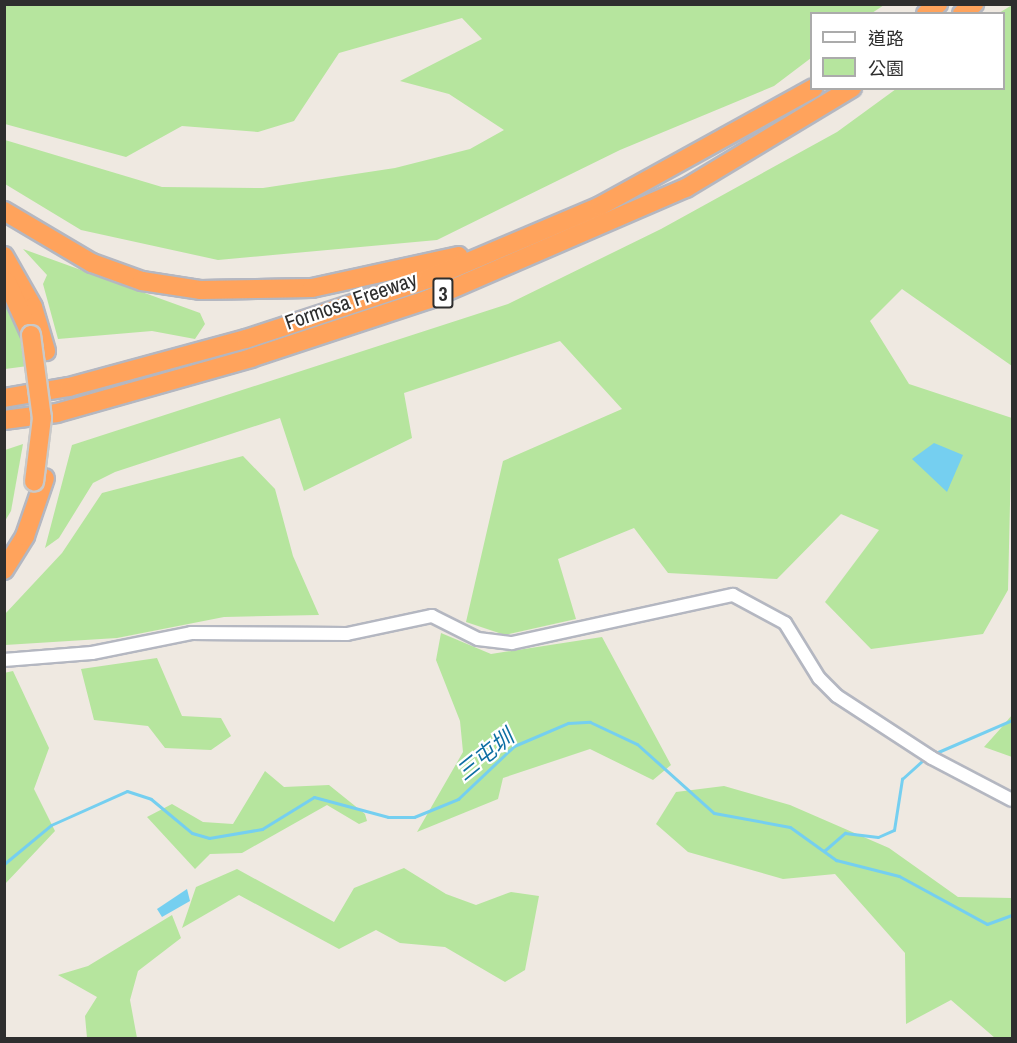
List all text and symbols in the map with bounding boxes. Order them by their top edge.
legend [810,12,1005,90]
text: 道路 [868,26,904,51]
text: 公園 [868,56,904,81]
street label: Formosa Freeway [282,267,420,335]
road number: 3 [431,276,455,310]
water label: 三屯圳 [451,724,519,786]

